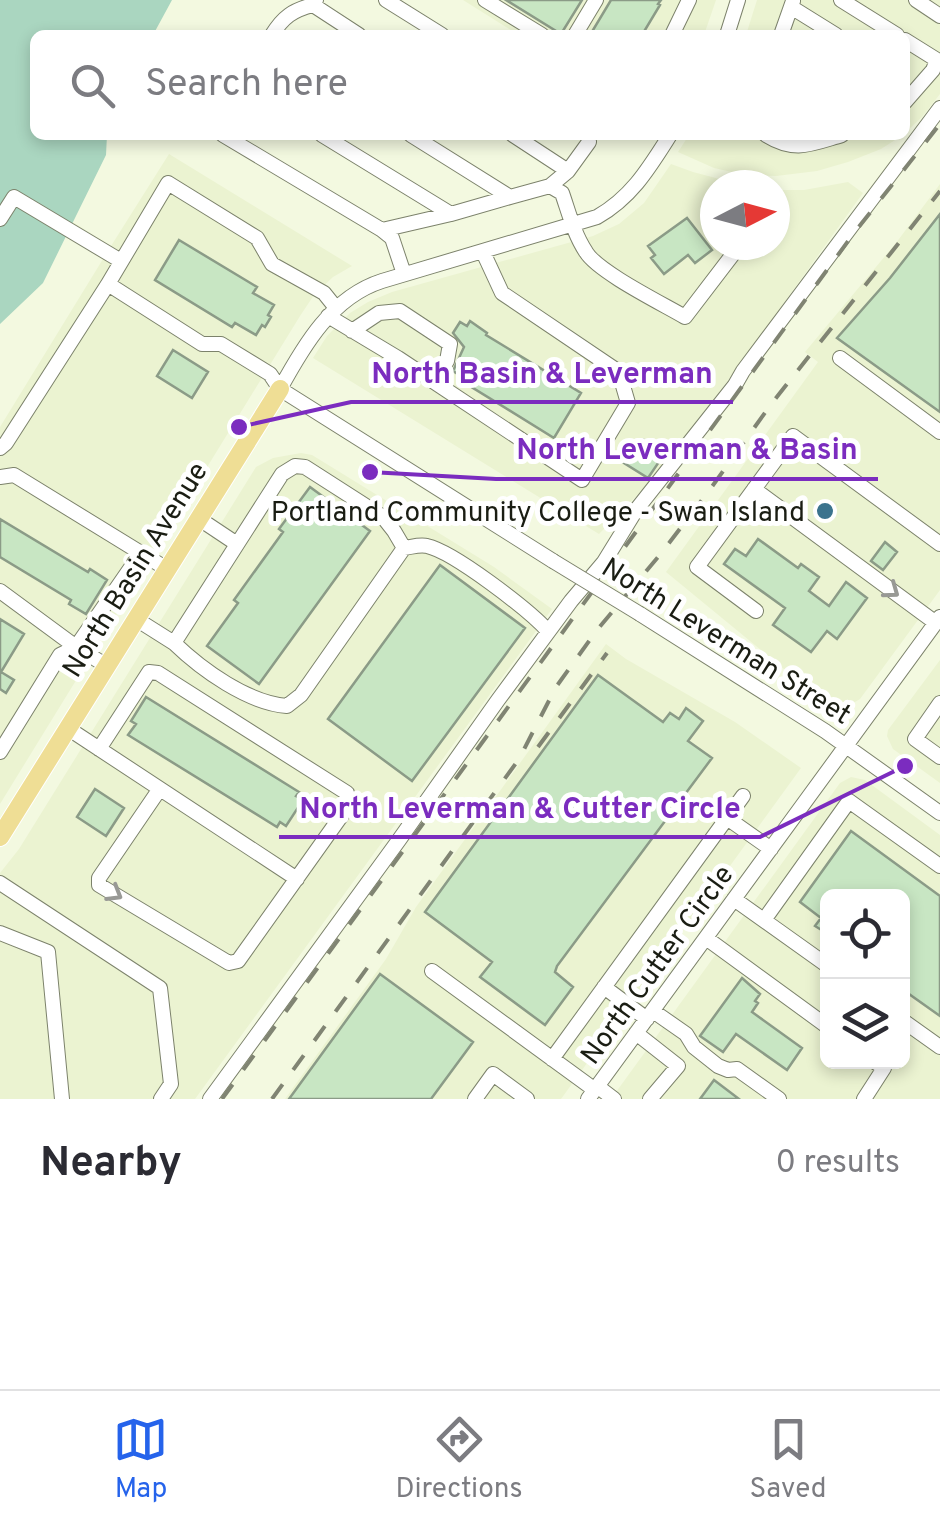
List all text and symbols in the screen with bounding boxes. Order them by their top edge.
search box [30,30,910,140]
icon: search [65,58,120,113]
text: Search here [145,61,348,110]
north arrow [700,170,790,260]
callout: North Basin & Leverman [351,342,733,402]
text: North Basin & Leverman [371,357,713,394]
callout: North Leverman & Basin [496,419,878,479]
text: North Leverman & Basin [516,433,858,470]
street label: North Basin Avenue [56,456,217,685]
place label: Portland Community College - Swan Island [271,496,805,532]
marker: Portland Community College - Swan Island [814,500,836,522]
street label: North Leverman Street [594,551,857,734]
one-way arrow [881,579,899,596]
callout: North Leverman & Cutter Circle [279,777,760,837]
text: North Leverman & Cutter Circle [299,792,741,829]
street label: North Cutter Circle [574,859,743,1073]
one-way arrow [104,882,122,901]
map controls [820,889,910,1069]
button: locate [820,889,910,979]
button: layers [820,979,910,1069]
text: Nearby [40,1138,182,1191]
text: 0 results [775,1144,900,1184]
tab: Map [113,1412,168,1508]
tab: Directions [395,1412,523,1508]
tab: Saved [750,1412,827,1508]

